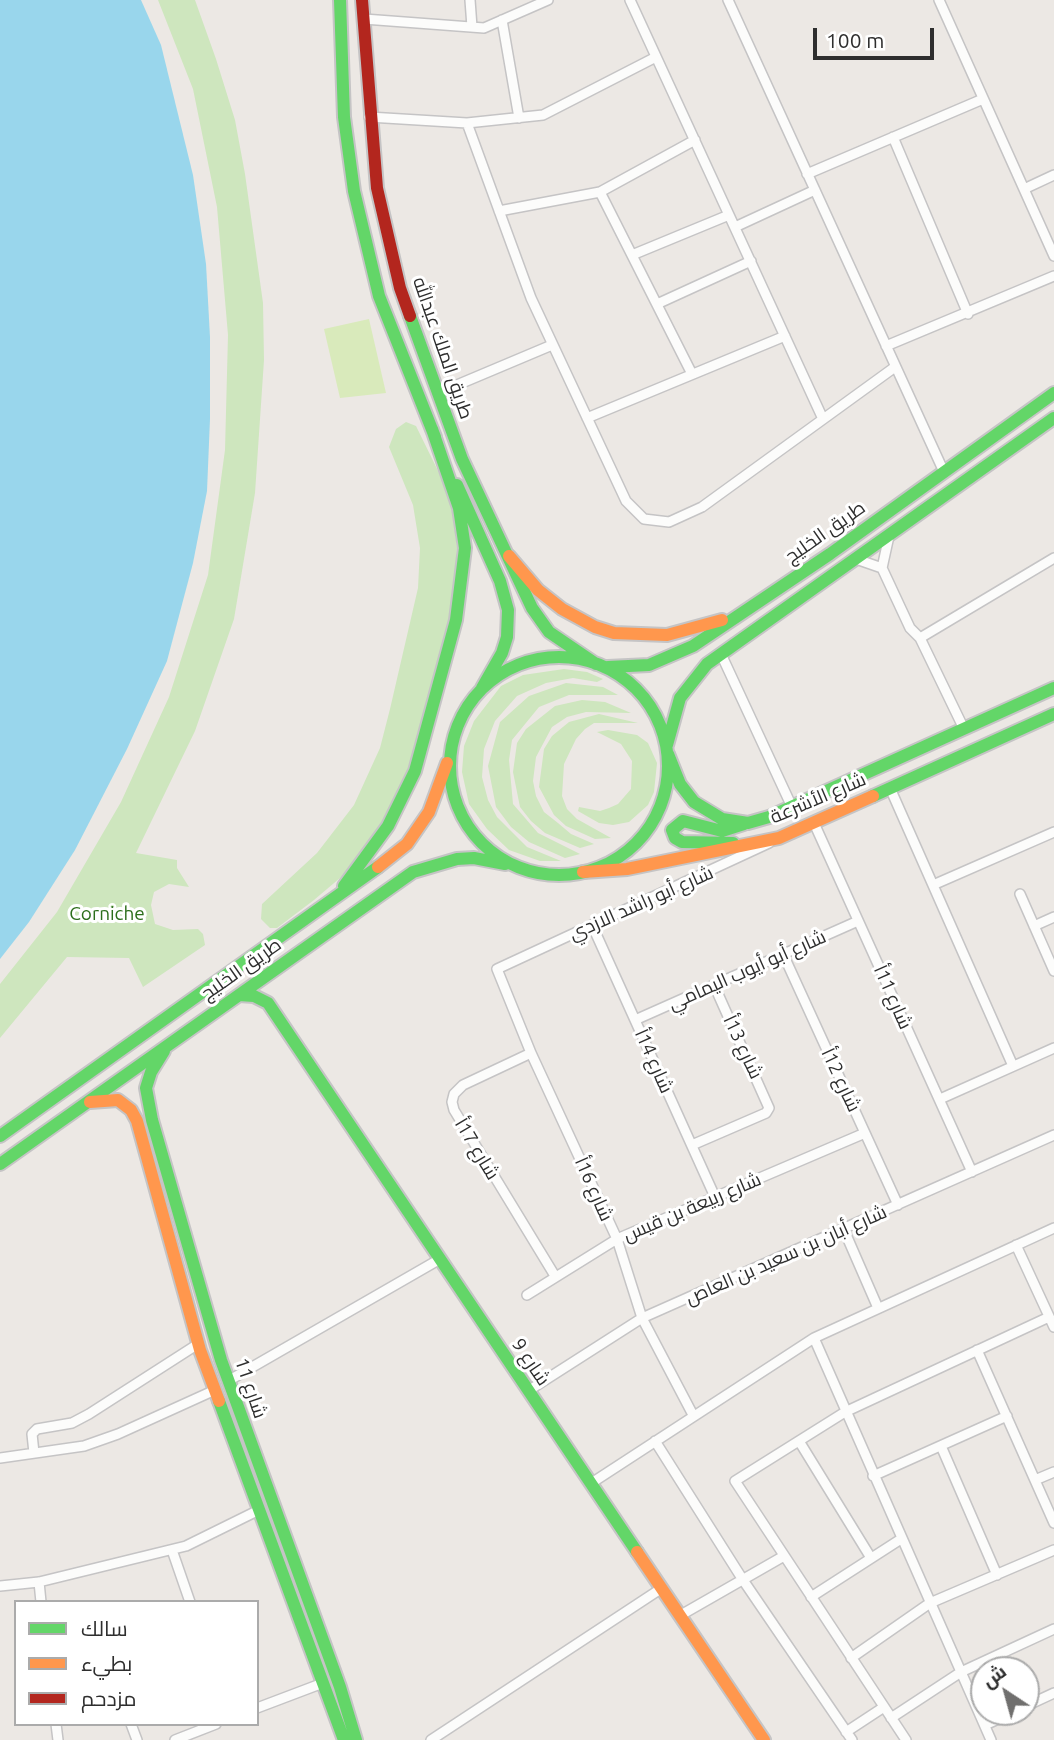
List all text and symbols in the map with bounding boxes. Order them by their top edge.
scale bar [816,14,937,58]
text: 100 m [826,28,884,52]
street label: طريق الملك عبدالله [408,274,478,422]
street label: طريق الخليج [780,496,870,568]
street label: شارع الأشرعة [767,768,869,828]
street label: شارع أبو راشد الازدي [565,861,717,945]
park label: Corniche [69,903,145,925]
street label: شارع أبو أيوب اليمامي [664,925,830,1015]
street label: طريق الخليج [196,933,286,1005]
street label: شارع 11أ [869,961,917,1033]
street label: شارع 13أ [718,1012,768,1082]
street label: شارع 14أ [630,1025,678,1097]
street label: شارع 12أ [816,1045,866,1115]
street label: شارع 17أ [450,1114,504,1184]
street label: شارع 16أ [570,1153,618,1225]
street label: شارع ربيعة بن قيس [620,1168,764,1246]
street label: شارع أبان بن سعيد بن العاص [682,1200,890,1310]
street label: شارع 9 [507,1334,555,1390]
street label: شارع 11 [230,1355,272,1421]
legend [14,1600,259,1726]
text: سالك [81,1616,128,1640]
text: بطيء [81,1651,132,1675]
north arrow [970,1656,1040,1726]
text: ش [977,1660,1010,1692]
text: مزدحم [81,1686,136,1710]

